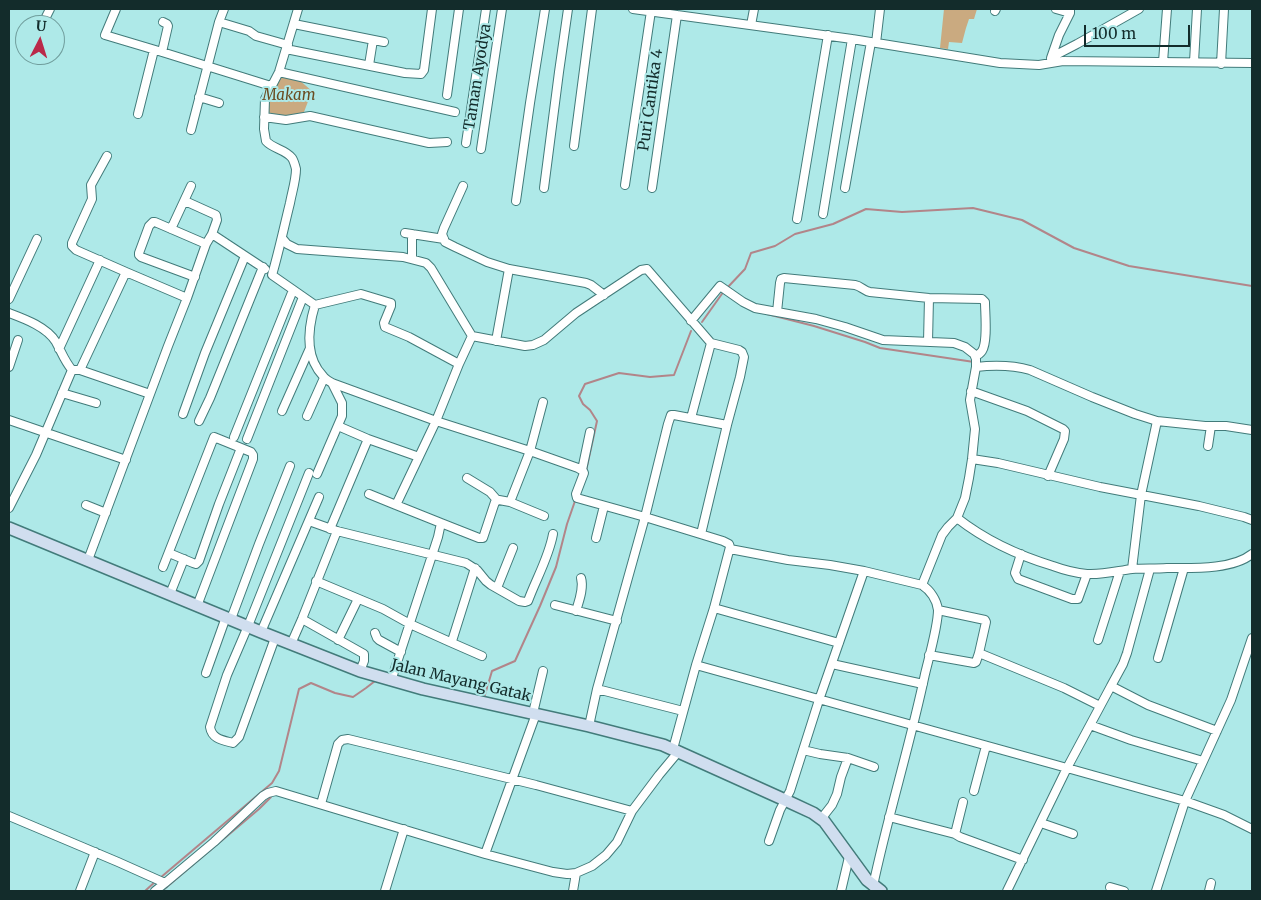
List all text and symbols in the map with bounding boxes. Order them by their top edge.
north arrow [15,15,65,65]
scale bar [1086,15,1192,47]
text: U [35,17,47,35]
street label: Taman Ayodya [461,23,495,131]
text: 100 m [1092,24,1136,43]
street label: Puri Cantika 4 [635,48,667,152]
park label: Makam [262,87,316,105]
street label: Jalan Mayang Gatak [389,656,533,706]

